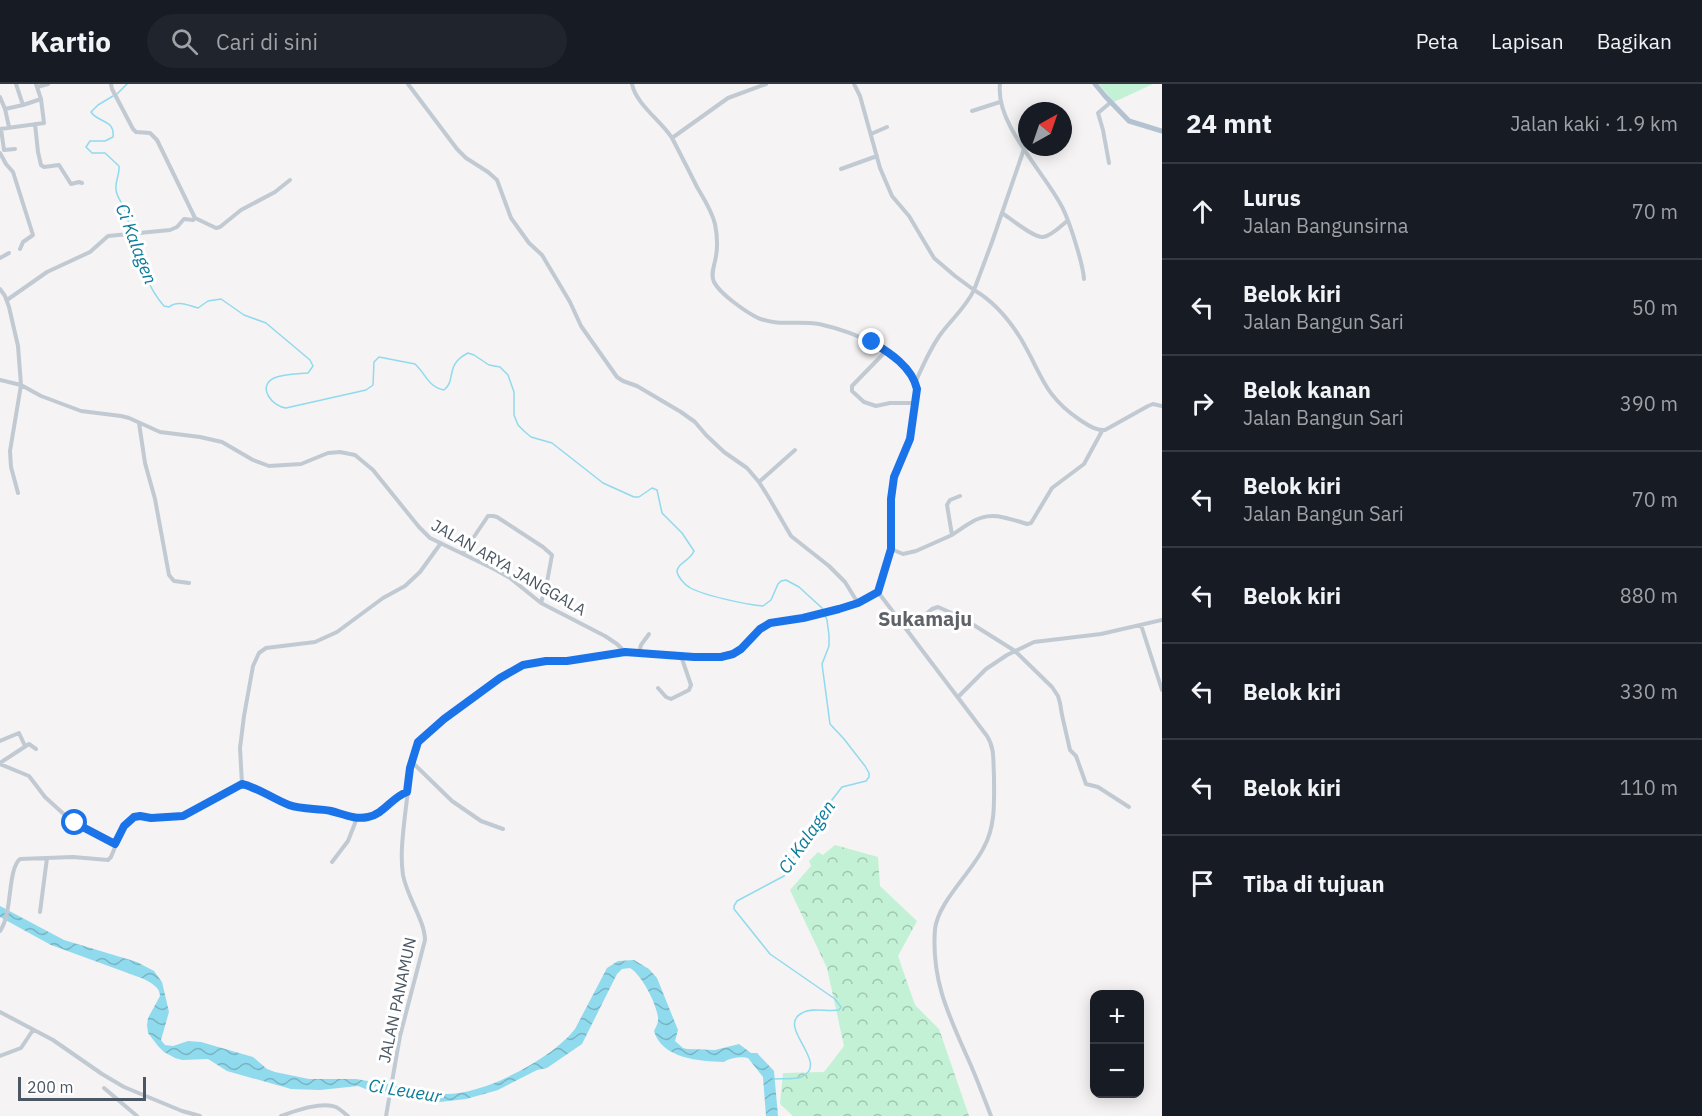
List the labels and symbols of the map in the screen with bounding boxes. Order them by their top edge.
north arrow [1018,102,1072,156]
water label: Ci Kalagen [111,200,162,287]
route end [858,328,884,354]
street label: JALAN ARYA JANGGALA [428,515,590,619]
district label: Sukamaju [878,605,972,632]
water label: Ci Kalagen [773,796,840,878]
route start [61,809,87,835]
street label: JALAN PANAMUN [374,935,420,1065]
water label: Ci Leueur [367,1073,444,1108]
scale bar [18,1074,146,1102]

